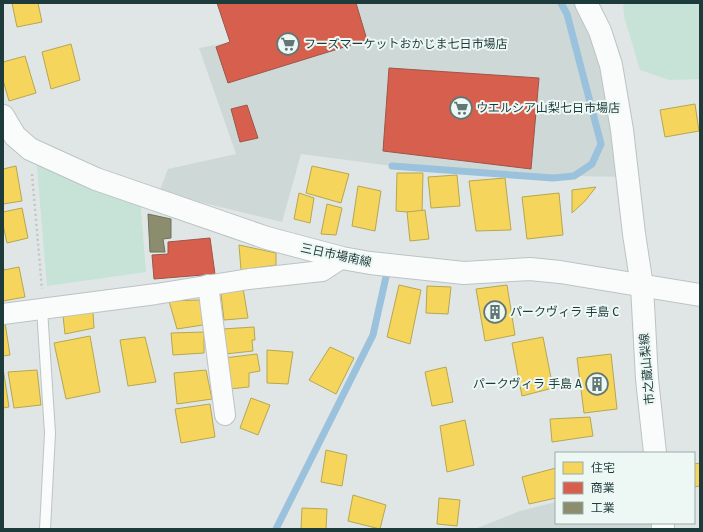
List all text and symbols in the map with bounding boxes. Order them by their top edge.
supermarket icon: フーズマーケットおかじま七日市場店 [275,31,301,57]
place label: フーズマーケットおかじま七日市場店 [304,37,507,51]
supermarket icon: ウエルシア山梨七日市場店 [448,95,474,121]
place label: ウエルシア山梨七日市場店 [476,101,620,115]
street label: 三日市場南線 [299,241,373,269]
building icon: パークヴィラ 手島 C [482,299,508,325]
place label: パークヴィラ 手島 C [510,305,619,319]
street label: 市之蔵山梨線 [637,333,657,405]
building icon: パークヴィラ 手島 A [584,371,610,397]
place label: パークヴィラ 手島 A [473,377,582,391]
legend [555,452,695,524]
text: 住宅 [591,461,615,475]
text: 商業 [591,481,615,495]
text: 工業 [591,501,615,515]

